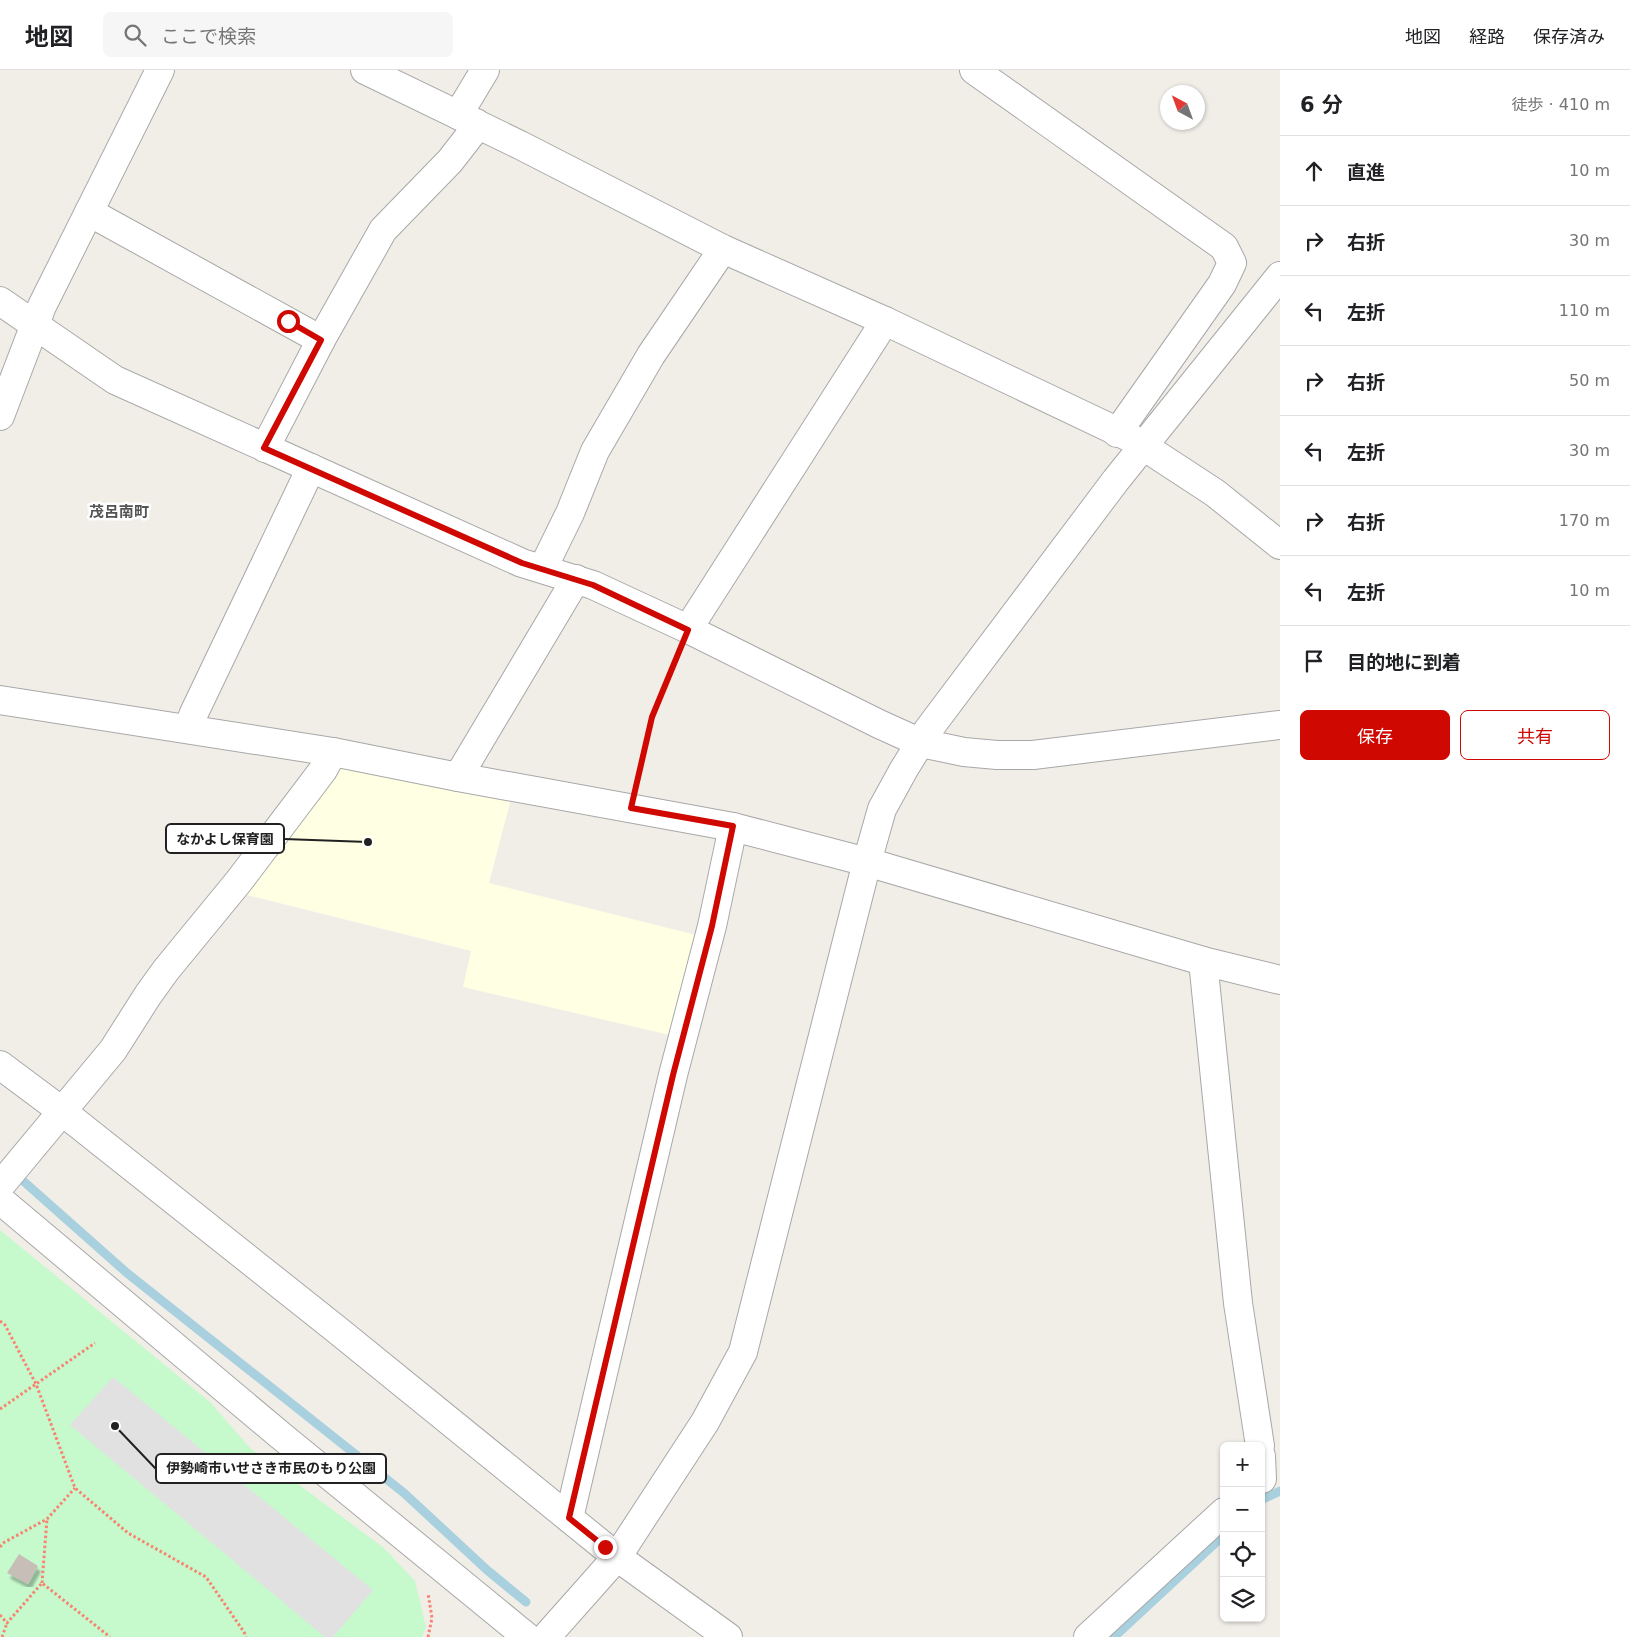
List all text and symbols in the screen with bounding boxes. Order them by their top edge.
search box [103,12,453,57]
icon: search [121,21,149,49]
text: 地図 [25,23,73,51]
text: ここで検索 [161,25,256,47]
text: 地図 [1405,26,1441,47]
text: 経路 [1469,26,1505,47]
text: 保存済み [1533,26,1605,47]
north arrow [1160,85,1205,130]
text: 6 分 [1300,93,1343,117]
text: 徒歩 · 410 m [1512,95,1610,114]
icon: ahead [1300,157,1328,185]
text: 直進 [1347,161,1385,183]
text: 10 m [1569,161,1610,180]
icon: right [1300,227,1328,255]
text: 右折 [1347,231,1385,253]
text: 30 m [1569,231,1610,250]
icon: left [1300,297,1328,325]
text: 左折 [1347,301,1385,323]
text: 110 m [1559,301,1610,320]
route start [277,310,300,333]
icon: right [1300,367,1328,395]
text: 右折 [1347,371,1385,393]
text: 50 m [1569,371,1610,390]
icon: left [1300,437,1328,465]
text: 左折 [1347,441,1385,463]
text: 30 m [1569,441,1610,460]
district label: 茂呂南町 [89,503,149,521]
icon: right [1300,507,1328,535]
text: 右折 [1347,511,1385,533]
text: 170 m [1559,511,1610,530]
icon: left [1300,577,1328,605]
text: 左折 [1347,581,1385,603]
text: 10 m [1569,581,1610,600]
icon: arrive [1300,647,1328,675]
text: 目的地に到着 [1347,651,1461,673]
button: 保存 [1300,710,1450,760]
button: 共有 [1460,710,1610,760]
callout: なかよし保育園 [166,824,284,853]
text: なかよし保育園 [176,831,274,847]
map controls [1220,1442,1265,1622]
button: + [1220,1442,1265,1487]
callout: 伊勢崎市いせさき市民のもり公園 [156,1454,386,1483]
text: 伊勢崎市いせさき市民のもり公園 [166,1460,376,1476]
button: − [1220,1487,1265,1532]
button: locate [1220,1532,1265,1577]
route end [594,1536,617,1559]
button: layers [1220,1577,1265,1622]

